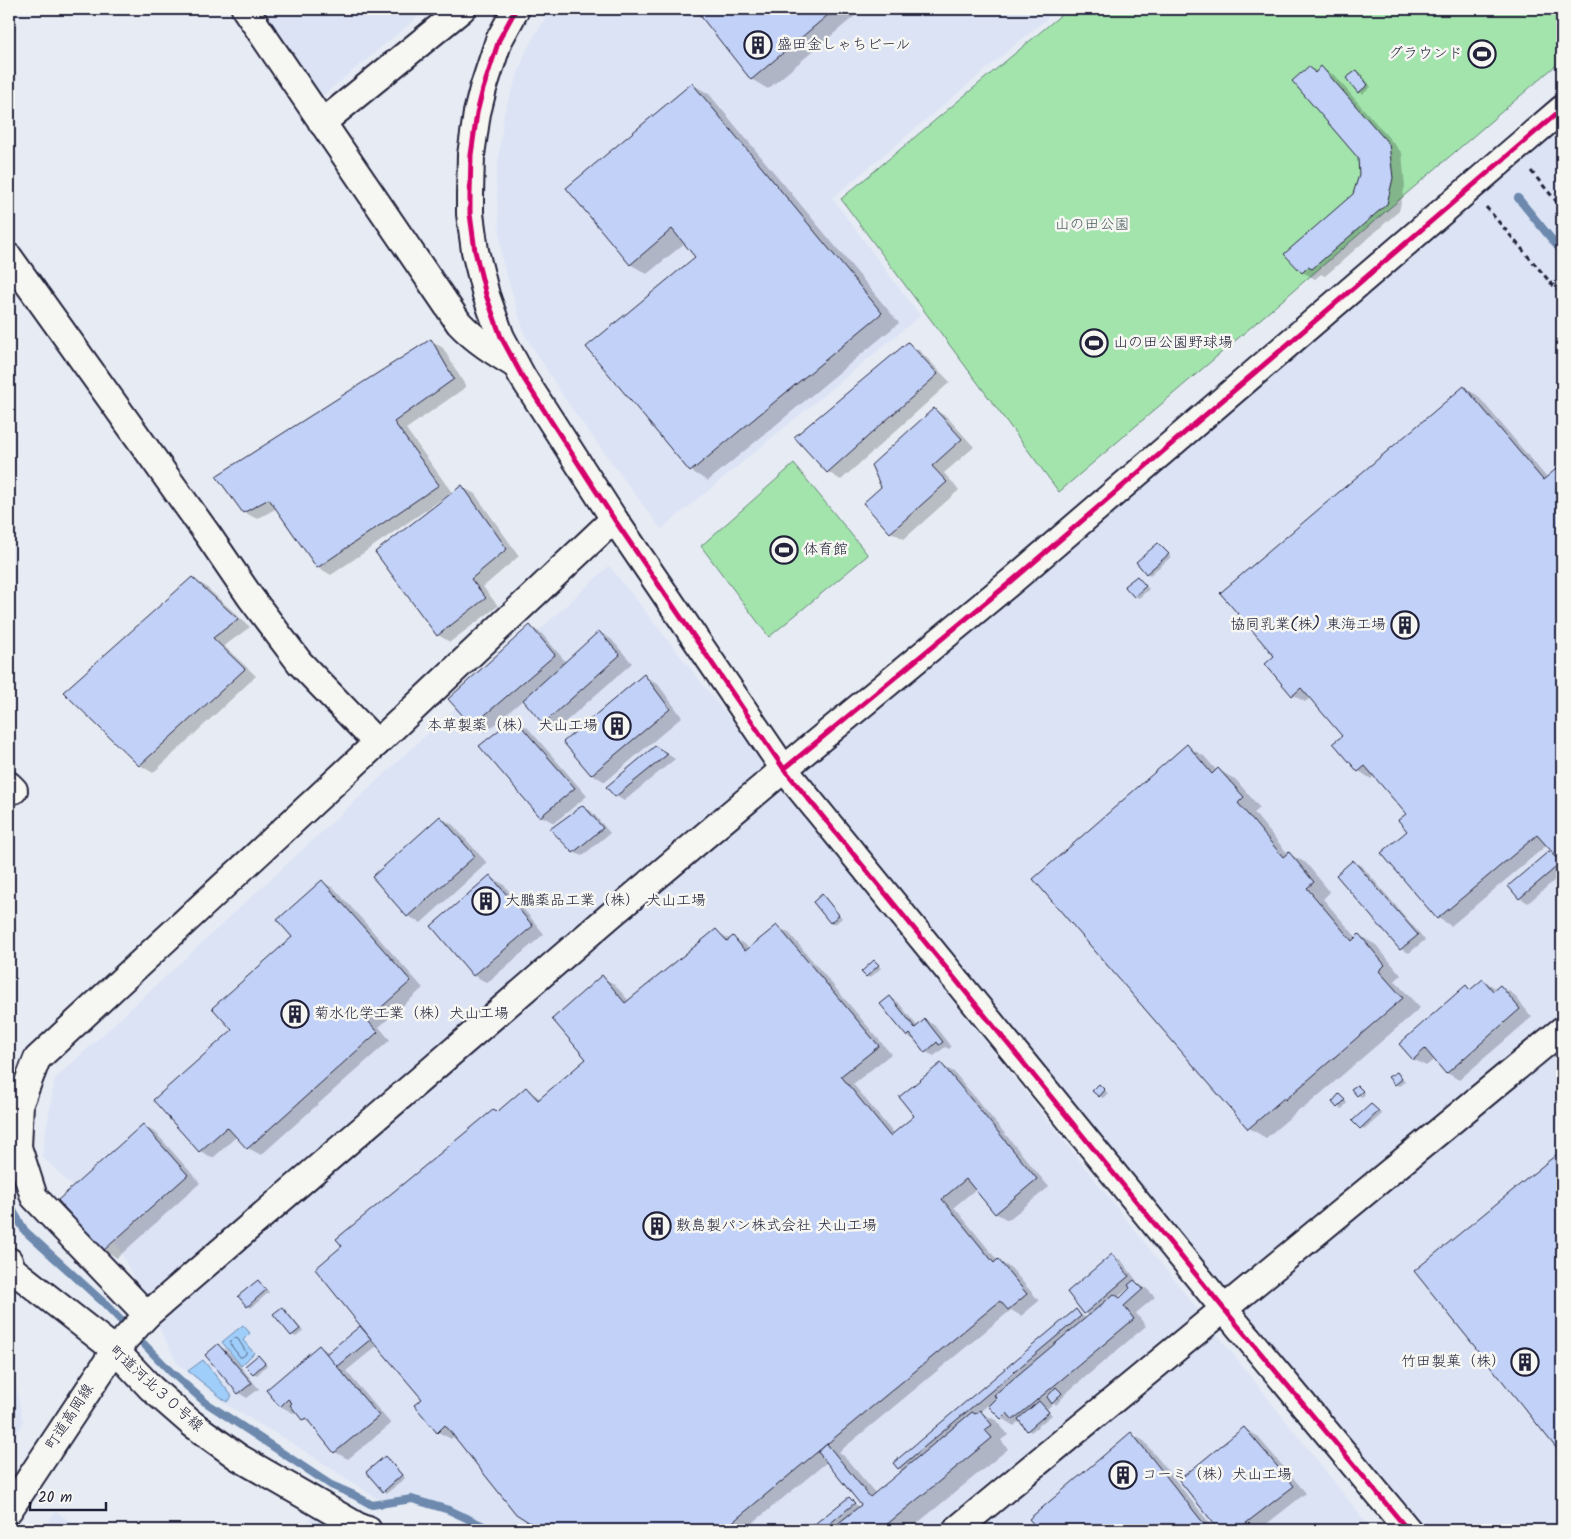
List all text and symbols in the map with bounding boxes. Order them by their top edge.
building icon: 盛田金しゃちビール [743,30,773,60]
place label: 盛田金しゃちビール [777,33,910,57]
sports icon: グラウンド [1467,39,1497,69]
place label: グラウンド [1388,42,1463,66]
park label: 山の田公園 [1054,213,1130,237]
sports icon: 山の田公園野球場 [1079,328,1109,358]
place label: 山の田公園野球場 [1113,331,1233,355]
sports icon: 体育館 [769,535,799,565]
place label: 体育館 [803,538,848,562]
building icon: 協同乳業(株) 東海工場 [1390,610,1420,640]
place label: 協同乳業(株) 東海工場 [1230,613,1386,637]
building icon: 本草製薬（株） 犬山工場 [602,711,632,741]
place label: 本草製薬（株） 犬山工場 [427,714,598,738]
building icon: 大鵬薬品工業（株） 犬山工場 [471,886,501,916]
place label: 大鵬薬品工業（株） 犬山工場 [505,889,706,913]
building icon: 菊水化学工業（株）犬山工場 [280,999,310,1029]
place label: 菊水化学工業（株）犬山工場 [314,1002,509,1026]
building icon: 敷島製パン株式会社 犬山工場 [642,1211,672,1241]
place label: 敷島製パン株式会社 犬山工場 [676,1214,877,1238]
street label: 町道河北３０号線 [103,1340,209,1438]
building icon: 竹田製菓（株） [1510,1347,1540,1377]
place label: 竹田製菓（株） [1401,1350,1506,1374]
street label: 町道高岡線 [40,1379,100,1455]
building icon: コーミ（株）犬山工場 [1108,1460,1138,1490]
place label: コーミ（株）犬山工場 [1142,1463,1292,1487]
scale bar [30,1479,106,1511]
text: 20 m [38,1486,72,1510]

